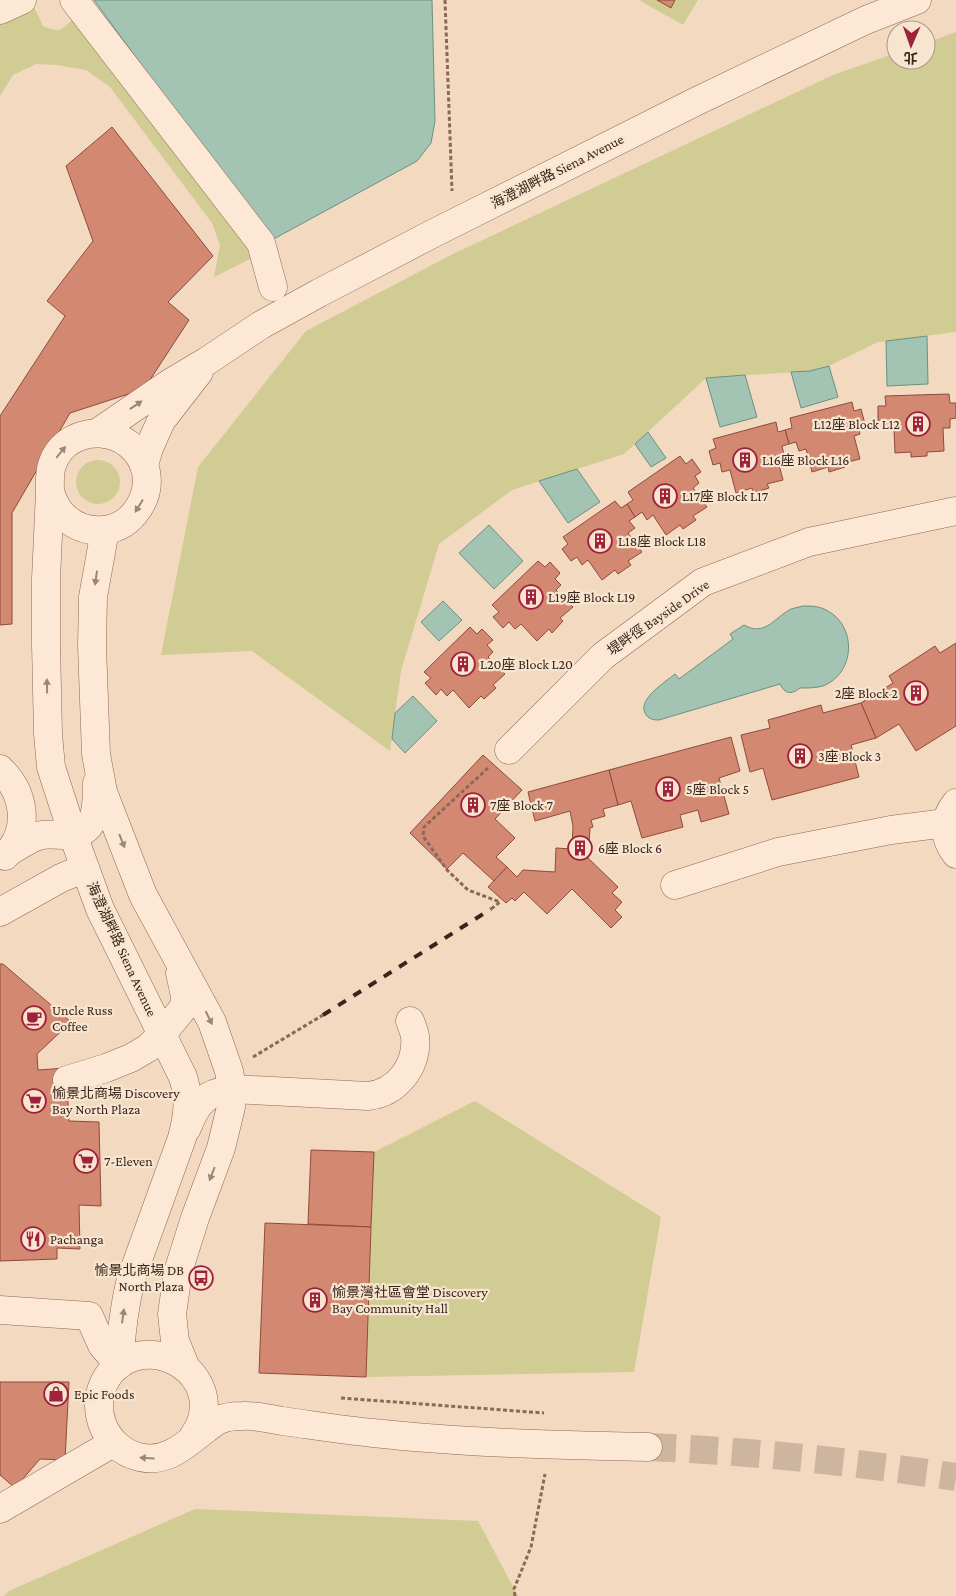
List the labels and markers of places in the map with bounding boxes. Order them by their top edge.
building icon: L12座 Block L12 [905,411,931,437]
place label: L12座 Block L12 [813,416,900,432]
building icon: L16座 Block L16 [732,447,758,473]
place label: L16座 Block L16 [762,452,849,468]
building icon: L17座 Block L17 [652,483,678,509]
place label: L17座 Block L17 [682,488,769,504]
building icon: L18座 Block L18 [587,528,613,554]
place label: L18座 Block L18 [618,533,706,549]
building icon: L19座 Block L19 [518,584,544,610]
place label: L19座 Block L19 [548,589,635,605]
building icon: L20座 Block L20 [450,651,476,677]
place label: L20座 Block L20 [480,656,573,672]
building icon: 2座 Block 2 [903,680,929,706]
place label: 2座 Block 2 [835,685,898,701]
building icon: 3座 Block 3 [787,743,813,769]
place label: 3座 Block 3 [818,748,881,764]
building icon: 5座 Block 5 [655,776,681,802]
place label: 5座 Block 5 [686,781,749,797]
building icon: 7座 Block 7 [460,792,486,818]
place label: 7座 Block 7 [490,797,553,813]
building icon: 6座 Block 6 [567,835,593,861]
place label: 6座 Block 6 [598,840,662,856]
place label: Uncle Russ Coffee [52,1002,113,1034]
cafe icon: Uncle Russ Coffee [21,1005,47,1031]
place label: 愉景北商場 Discovery Bay North Plaza [52,1085,180,1117]
supermarket icon: 愉景北商場 Discovery Bay North Plaza [21,1088,47,1114]
supermarket icon: 7-Eleven [73,1148,99,1174]
place label: 7-Eleven [104,1153,153,1169]
restaurant icon: Pachanga [20,1226,46,1252]
place label: Pachanga [50,1231,104,1247]
place label: 愉景北商場 DB North Plaza [94,1262,185,1294]
bus stop icon: 愉景北商場 DB North Plaza [188,1265,214,1291]
place label: 愉景灣社區會堂 Discovery Bay Community Hall [332,1284,488,1316]
building icon: 愉景灣社區會堂 Discovery Bay Community Hall [302,1287,328,1313]
shop icon: Epic Foods [43,1381,69,1407]
place label: Epic Foods [74,1386,134,1402]

